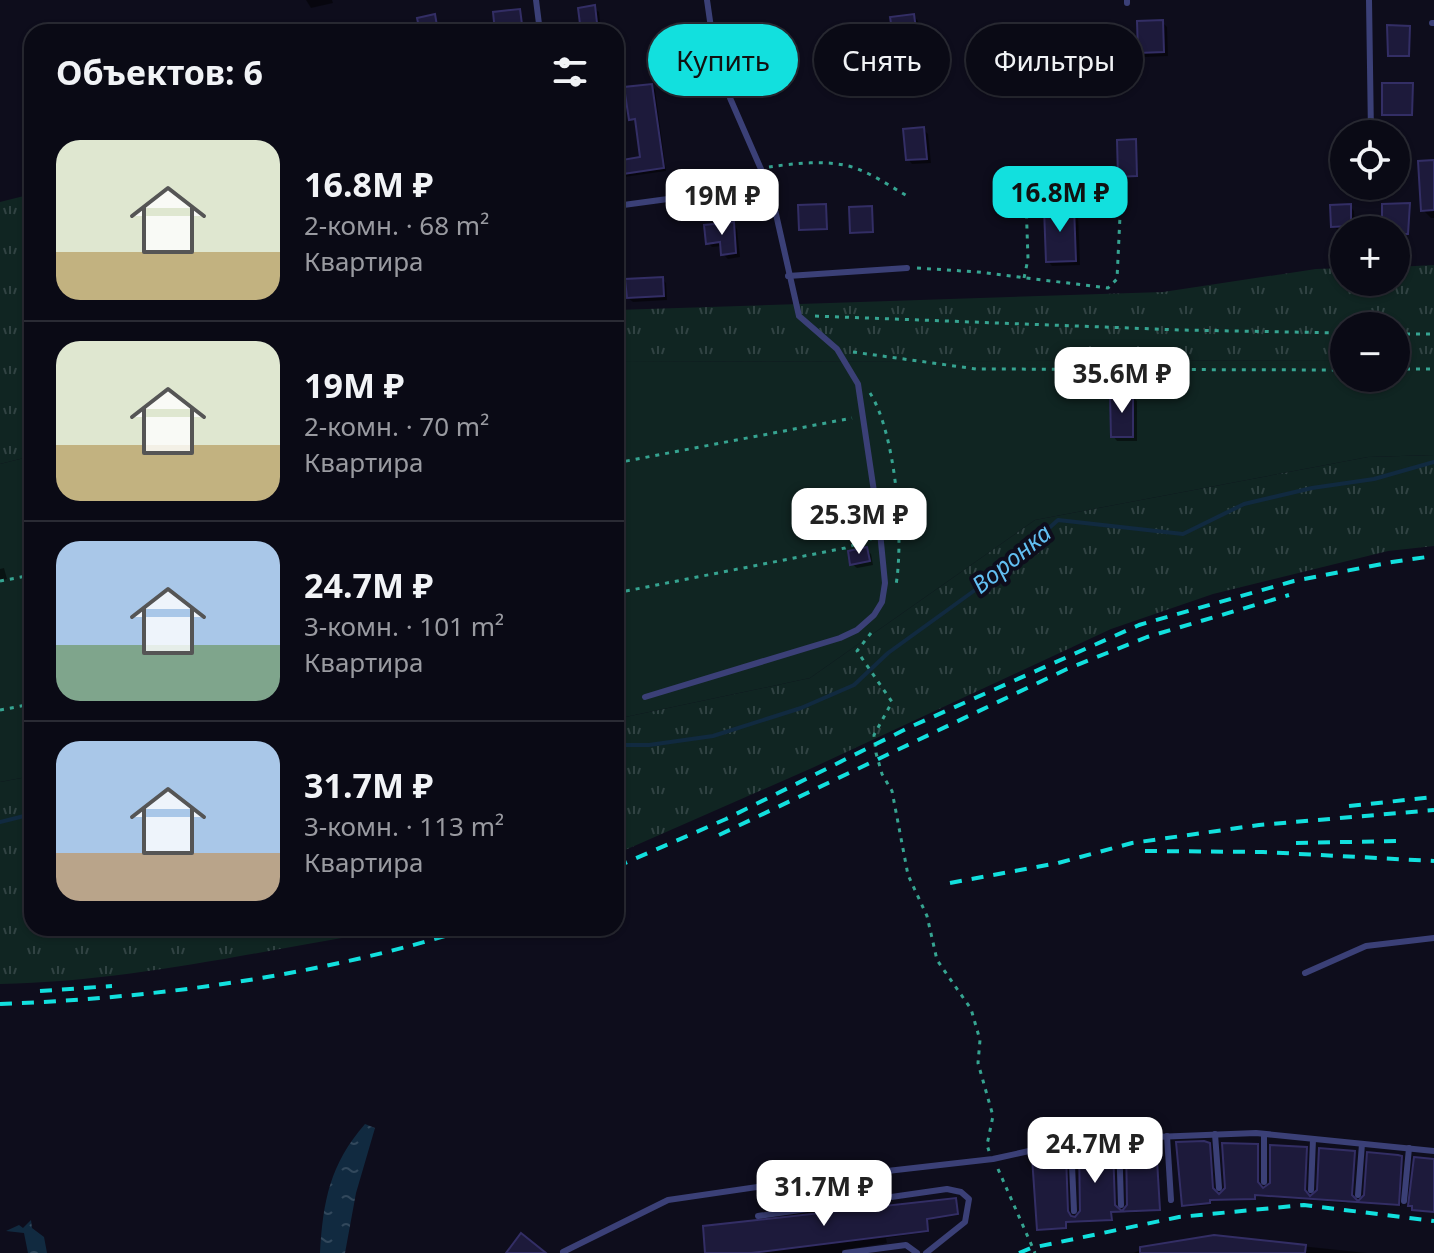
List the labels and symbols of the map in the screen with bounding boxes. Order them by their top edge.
pin: 16.8M ₽ [986,166,1134,234]
pin: 19M ₽ [666,169,778,237]
pin: 35.6M ₽ [1048,347,1196,415]
pin: 25.3M ₽ [785,488,933,556]
water label: Воронка [964,515,1058,600]
pin: 24.7M ₽ [1021,1117,1169,1185]
pin: 31.7M ₽ [750,1160,898,1228]

